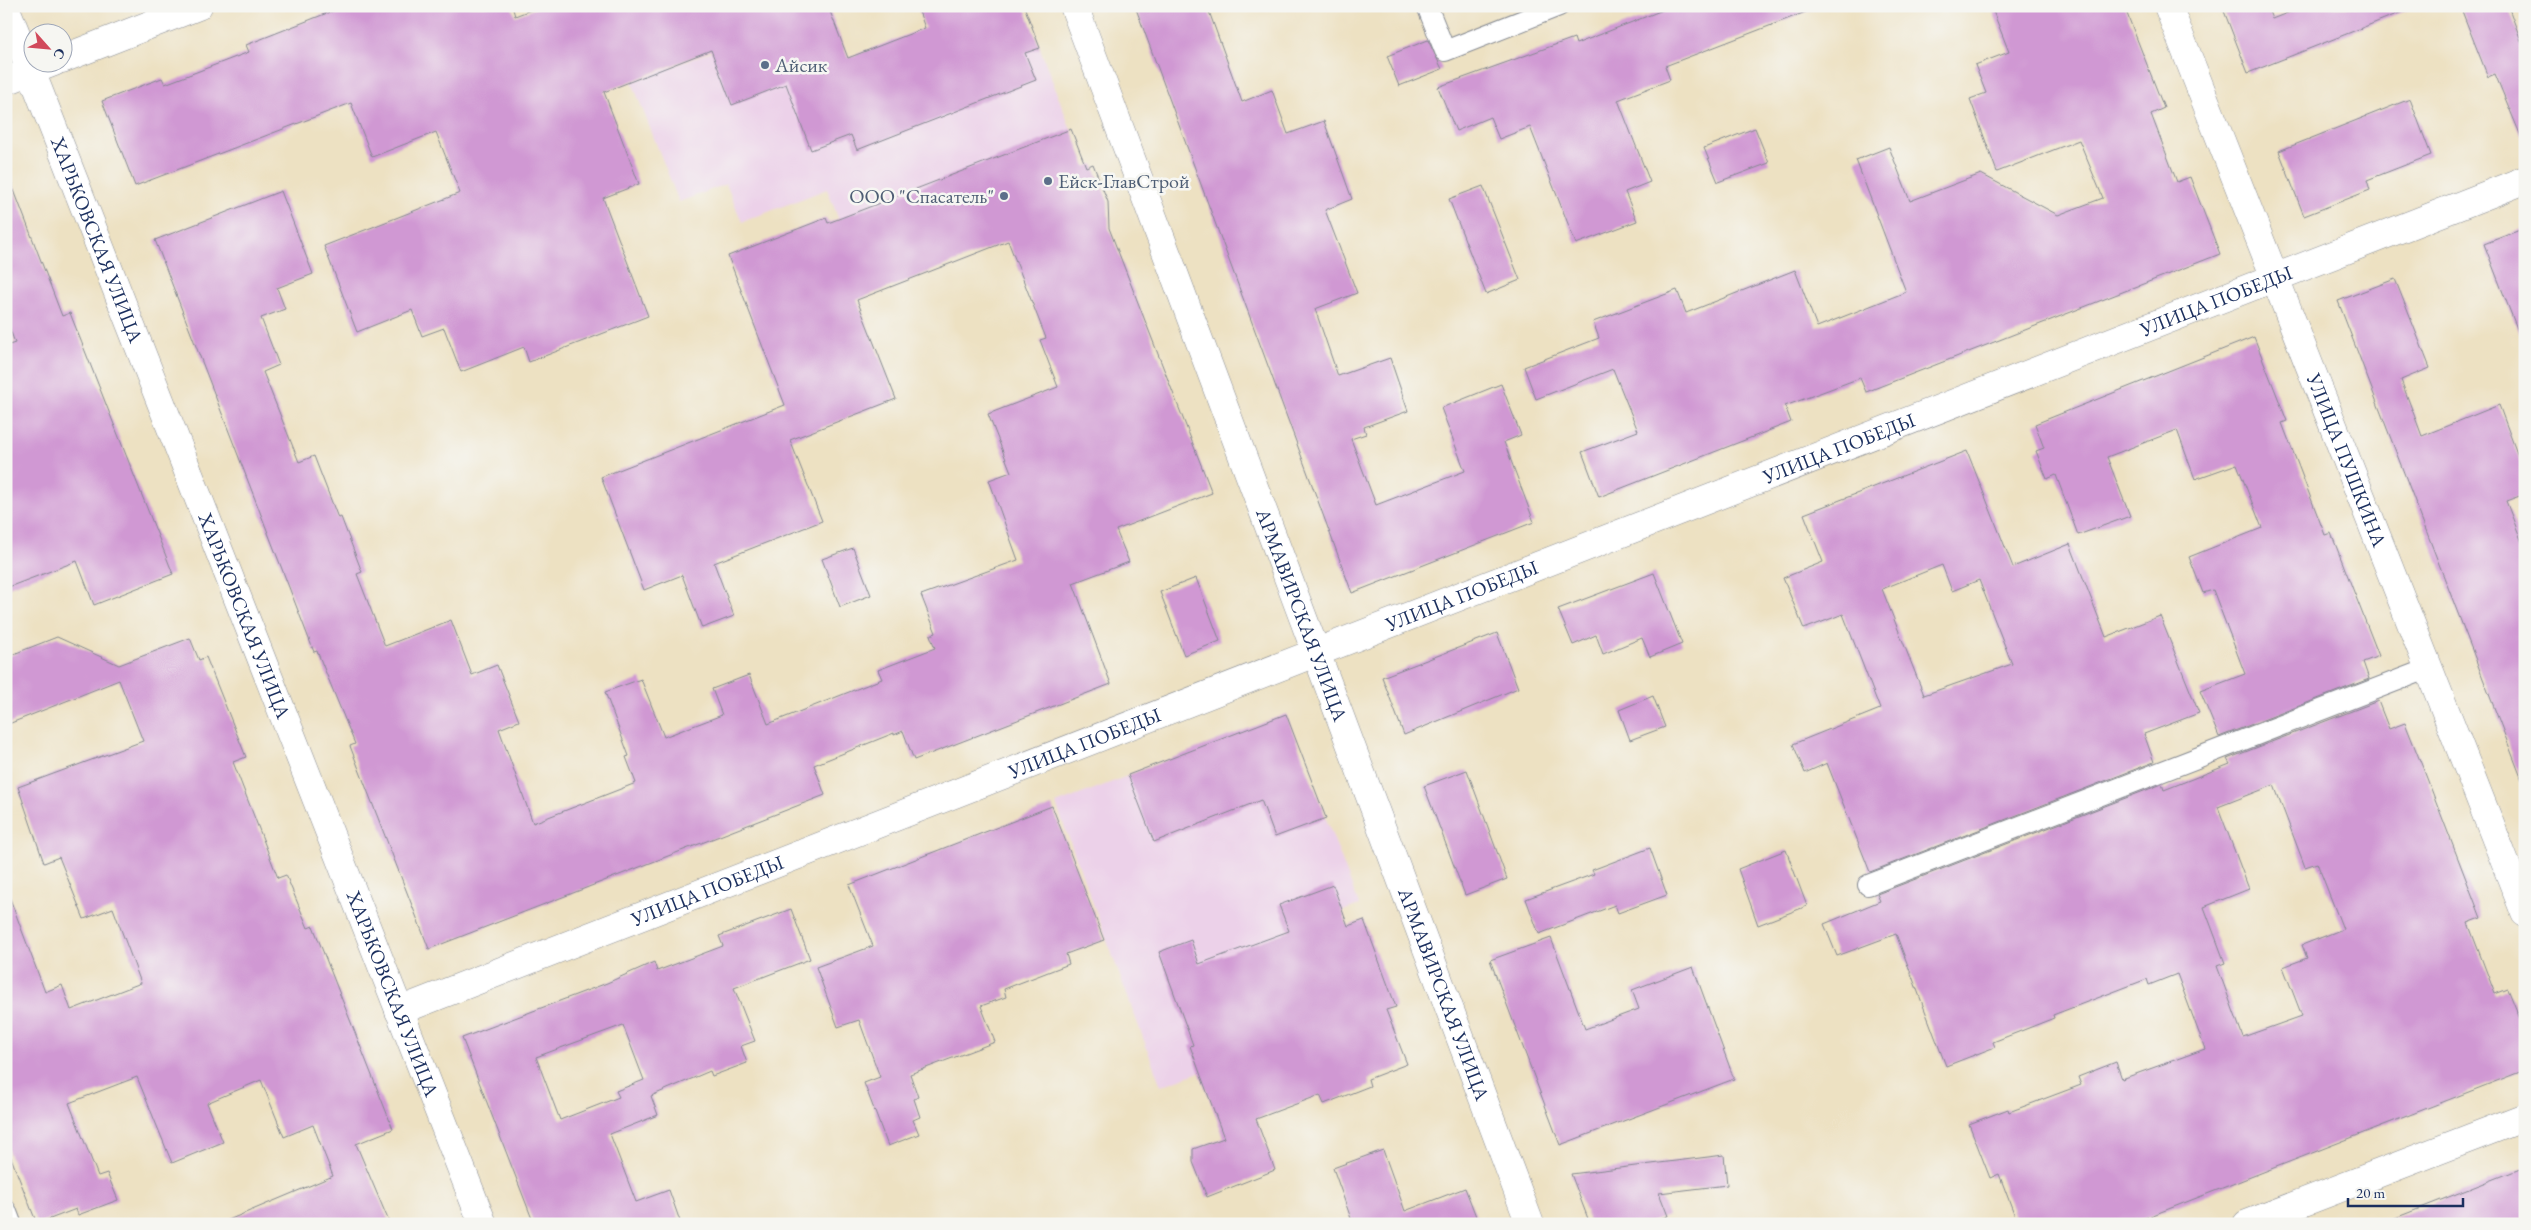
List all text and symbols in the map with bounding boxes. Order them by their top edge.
north arrow [22,22,72,72]
text: С [49,45,70,62]
place label: Айсик [774,52,828,78]
marker: Айсик [759,59,771,71]
street label: ХАРЬКОВСКАЯ УЛИЦА [45,132,149,346]
place label: Ейск-ГлавСтрой [1058,168,1190,194]
marker: Ейск-ГлавСтрой [1042,175,1054,187]
place label: ООО "Спасатель" [849,183,994,209]
marker: ООО "Спасатель" [998,190,1010,202]
street label: УЛИЦА ПОБЕДЫ [2135,259,2297,343]
street label: УЛИЦА ПУШКИНА [2301,369,2393,551]
street label: УЛИЦА ПОБЕДЫ [1758,406,1919,490]
street label: АРМАВИРСКАЯ УЛИЦА [1250,504,1354,725]
street label: ХАРЬКОВСКАЯ УЛИЦА [192,508,297,723]
street label: УЛИЦА ПОБЕДЫ [1381,554,1542,637]
street label: УЛИЦА ПОБЕДЫ [1004,701,1165,785]
street label: УЛИЦА ПОБЕДЫ [626,849,788,932]
street label: АРМАВИРСКАЯ УЛИЦА [1392,883,1496,1104]
street label: ХАРЬКОВСКАЯ УЛИЦА [340,886,445,1101]
scale bar [2348,1175,2464,1207]
text: 20 m [2356,1183,2385,1202]

